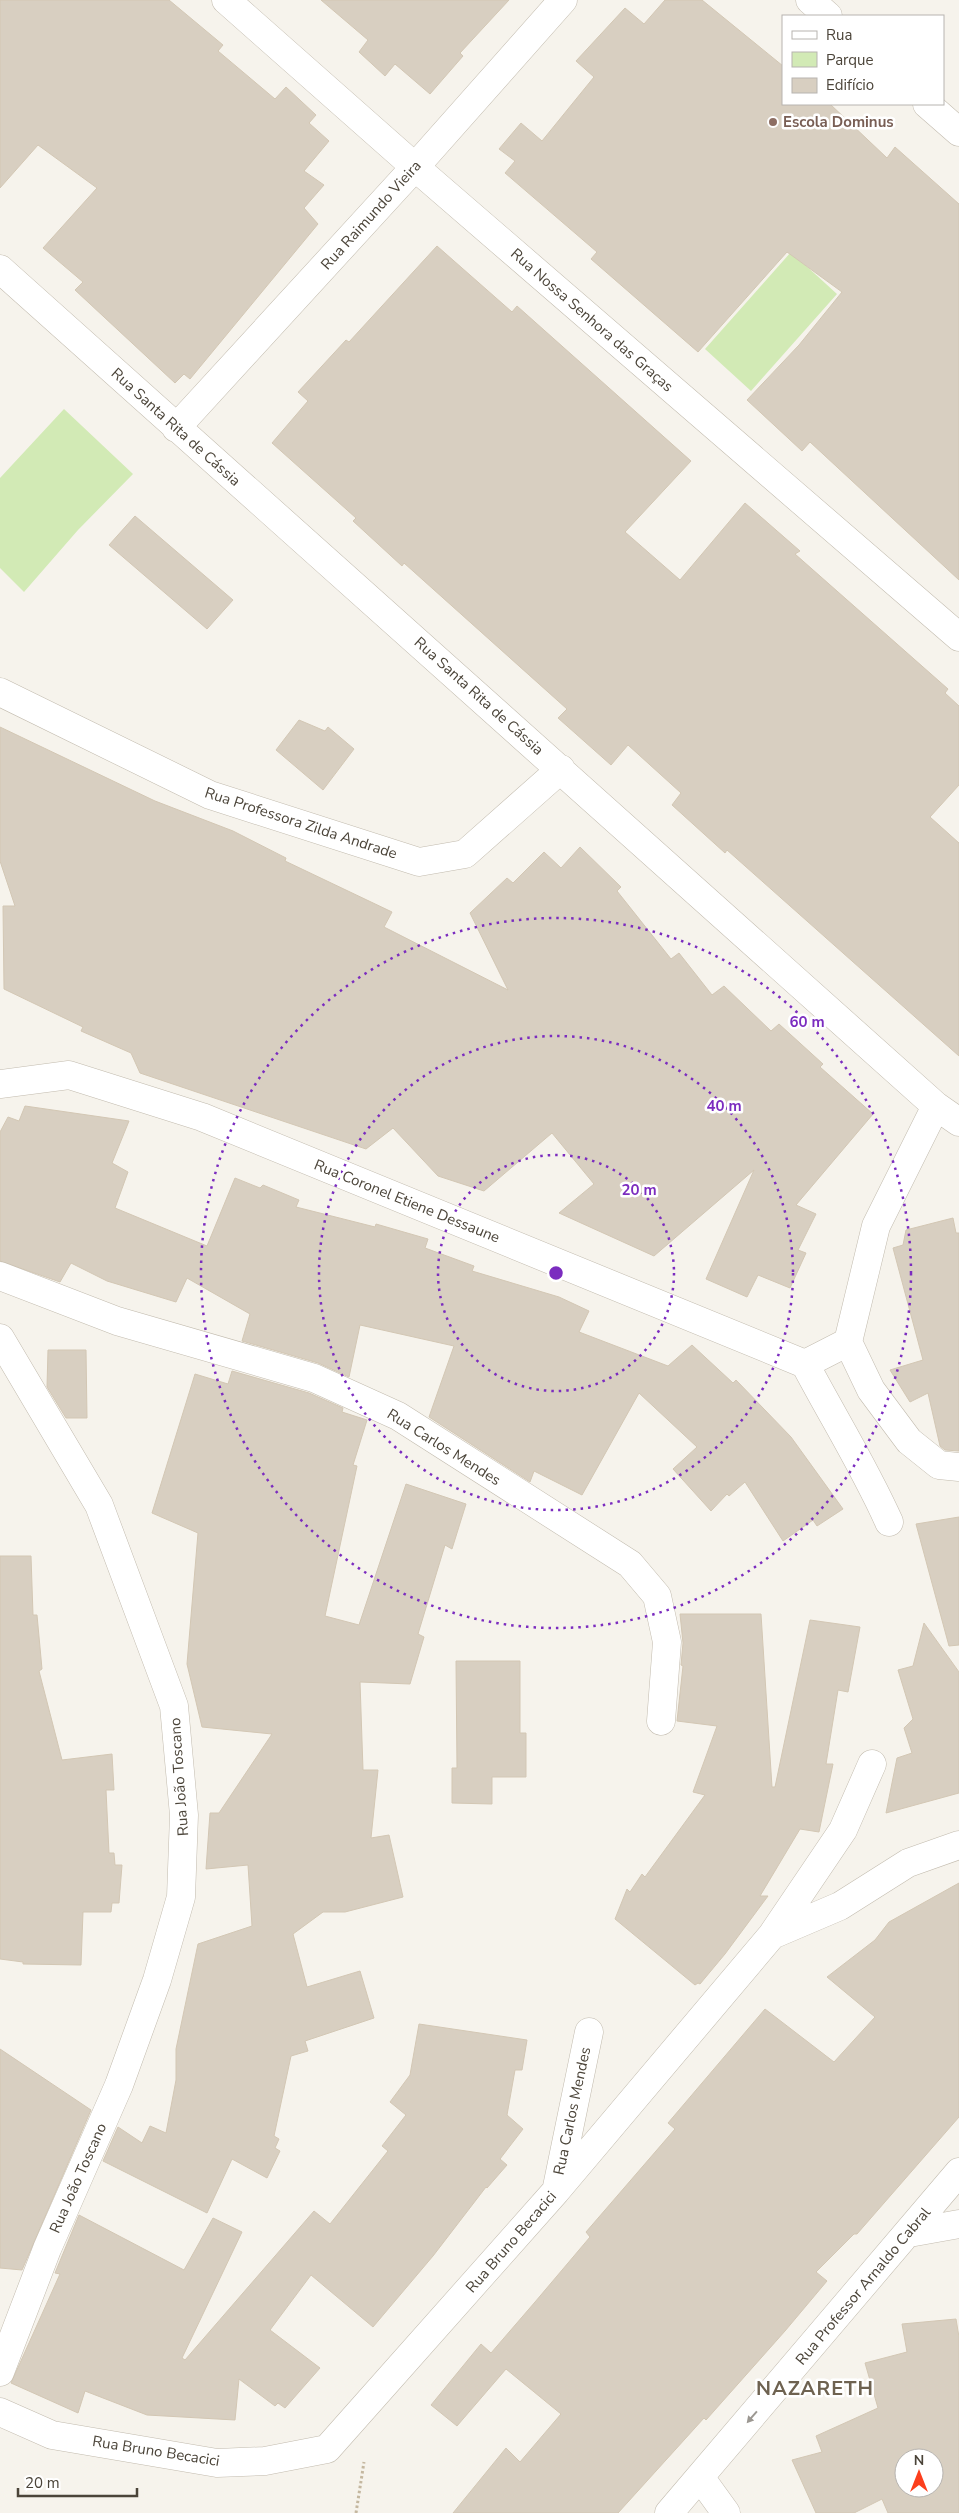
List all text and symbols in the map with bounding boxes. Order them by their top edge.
legend [782,15,944,105]
text: Rua [826,25,852,45]
text: Parque [826,50,874,70]
text: Edifício [826,75,874,95]
place label: Escola Dominus [783,112,894,132]
marker: Escola Dominus [767,116,779,128]
street label: Rua Raimundo Vieira [316,156,426,274]
street label: Rua Nossa Senhora das Graças [506,244,678,396]
street label: Rua Santa Rita de Cássia [107,363,245,491]
street label: Rua Santa Rita de Cássia [410,632,548,760]
street label: Rua Professora Zilda Andrade [202,782,400,864]
text: 60 m [789,1012,825,1032]
text: 40 m [706,1096,742,1116]
street label: Rua Coronel Etiene Dessaune [311,1155,503,1247]
text: 20 m [621,1180,657,1200]
centre of rings [547,1264,565,1282]
street label: Rua Carlos Mendes [383,1404,505,1490]
street label: Rua João Toscano [165,1717,193,1837]
street label: Rua Carlos Mendes [549,2045,595,2177]
street label: Rua João Toscano [45,2120,111,2236]
street label: Rua Bruno Becacici [461,2187,561,2297]
street label: Rua Professor Arnaldo Cabral [791,2202,935,2369]
district label: NAZARETH [756,2375,874,2402]
one-way arrow [746,2410,758,2422]
street label: Rua Bruno Becacici [91,2431,221,2471]
north arrow [894,2448,944,2498]
text: N [914,2451,924,2470]
scale bar [18,2466,136,2498]
text: 20 m [25,2473,60,2493]

